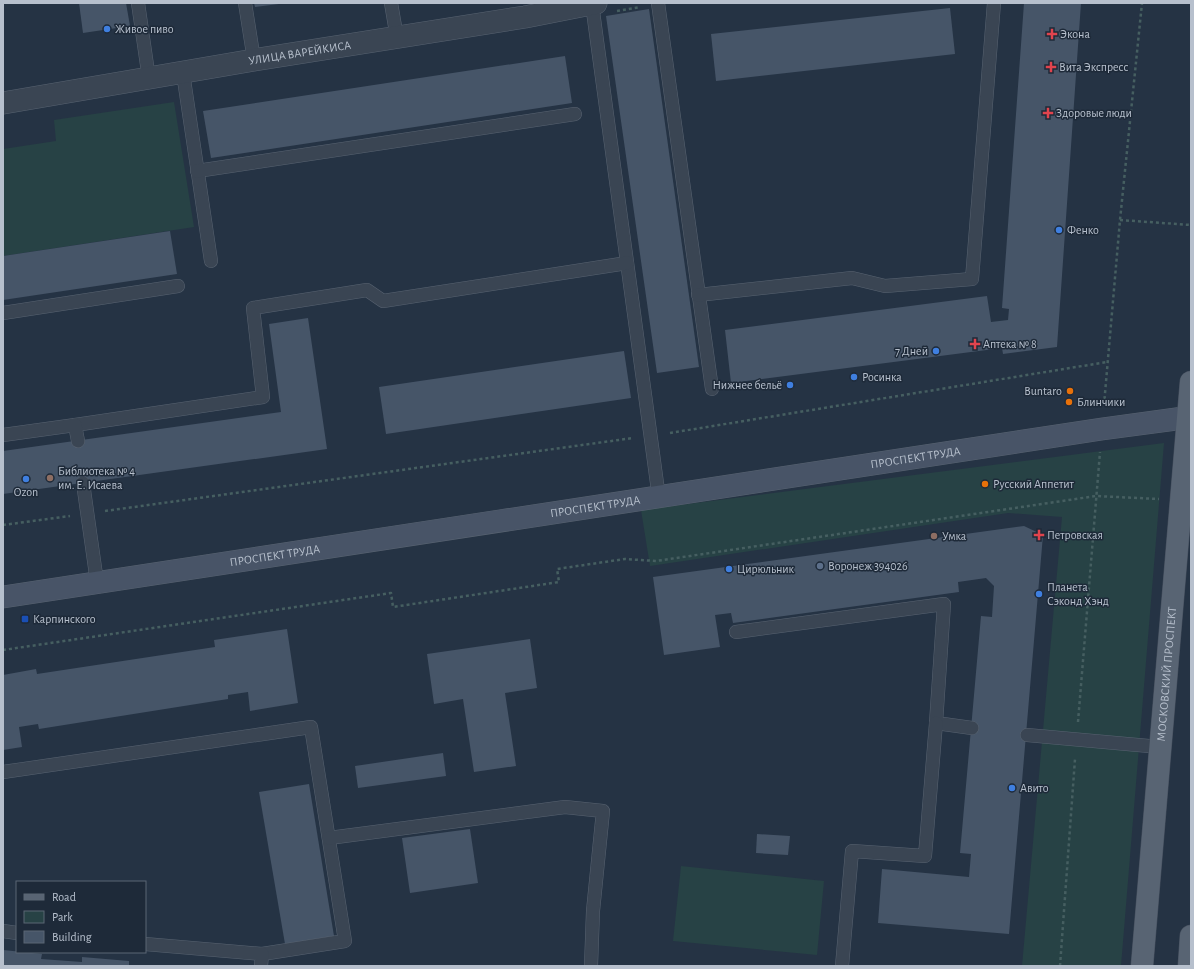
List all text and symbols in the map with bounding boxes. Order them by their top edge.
place label: Живое пиво [115,23,174,35]
marker: Живое пиво [102,24,112,34]
place label: Экона [1060,28,1090,40]
marker: Экона [1047,29,1057,39]
street label: УЛИЦА ВАРЕЙКИСА [248,39,352,67]
place label: Вита Экспресс [1059,61,1128,73]
marker: Вита Экспресс [1046,62,1056,72]
place label: Здоровые люди [1056,107,1132,119]
marker: Здоровые люди [1043,108,1053,118]
place label: Фенко [1067,224,1099,236]
marker: Фенко [1054,225,1064,235]
place label: Аптека № 8 [983,338,1037,350]
marker: Аптека № 8 [970,339,980,349]
place label: 7 Дней [895,345,928,357]
marker: 7 Дней [931,346,941,356]
place label: Росинка [862,371,902,383]
marker: Росинка [849,372,859,382]
place label: Нижнее бельё [712,379,782,391]
marker: Нижнее бельё [785,380,795,390]
place label: Buntaro [1024,385,1062,397]
marker: Buntaro [1065,386,1075,396]
place label: Блинчики [1077,396,1125,408]
marker: Блинчики [1064,397,1074,407]
street label: ПРОСПЕКТ ТРУДА [869,445,961,470]
place label: Библиотека № 4 им. Е. Исаева [58,465,135,491]
marker: Библиотека № 4 им. Е. Исаева [45,473,55,483]
marker: Ozon [21,474,31,484]
place label: Русский Аппетит [993,478,1074,491]
marker: Русский Аппетит [980,479,990,489]
place label: Ozon [14,486,38,498]
street label: ПРОСПЕКТ ТРУДА [549,494,641,519]
place label: Петровская [1047,529,1103,541]
place label: Умка [942,530,967,542]
marker: Петровская [1034,530,1044,540]
marker: Умка [929,531,939,541]
street label: ПРОСПЕКТ ТРУДА [229,543,321,568]
place label: Воронеж 394026 [828,560,908,572]
marker: Воронеж 394026 [815,561,825,571]
place label: Цирюльник [737,563,795,575]
marker: Цирюльник [724,564,734,574]
place label: Планета Сэконд Хэнд [1047,581,1109,607]
marker: Планета Сэконд Хэнд [1034,589,1044,599]
street label: МОСКОВСКИЙ ПРОСПЕКТ [1155,606,1178,742]
place label: Карпинского [33,613,96,625]
marker: Карпинского [20,614,30,624]
place label: Авито [1020,782,1049,794]
marker: Авито [1007,783,1017,793]
legend [16,881,146,953]
text: Road [52,891,76,903]
text: Park [52,911,73,923]
text: Building [52,931,92,943]

